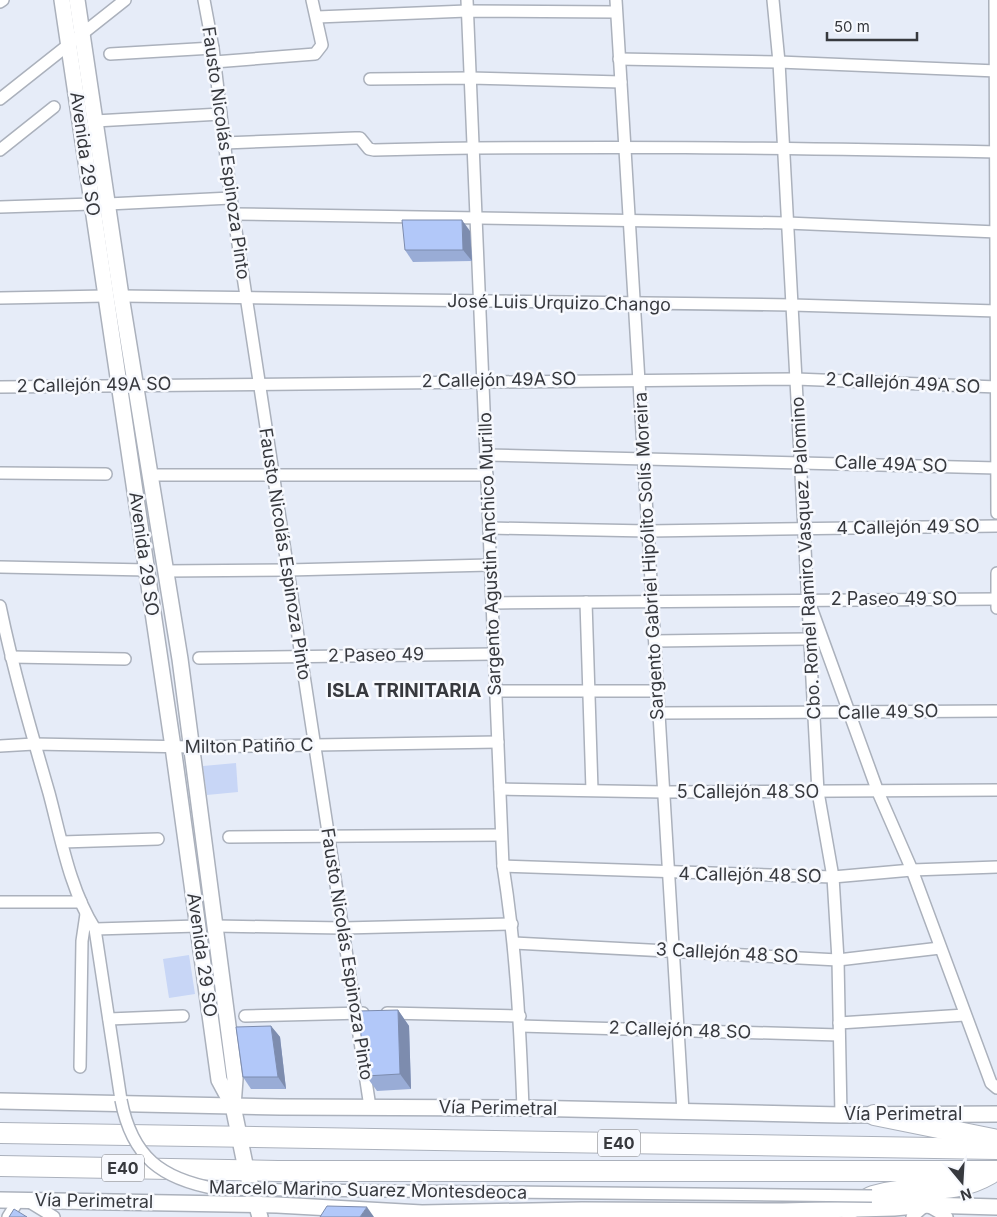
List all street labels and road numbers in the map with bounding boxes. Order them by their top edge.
street label: Fausto Nicolás Espinoza Pinto [198,25,255,281]
street label: Avenida 29 SO [66,90,105,217]
street label: José Luis Urquizo Chango [447,290,671,315]
street label: 2 Callejón 49A SO [421,368,577,391]
street label: 2 Callejón 49A SO [825,368,981,397]
street label: 2 Callejón 49A SO [16,373,172,396]
street label: Sargento Gabriel Hipólito Solís Moreira [629,391,668,721]
street label: Cbo. Romel Ramiro Vasquez Palomino [787,396,824,720]
street label: Sargento Agustin Anchico Murillo [474,412,505,696]
street label: Fausto Nicolás Espinoza Pinto [255,426,316,682]
street label: Calle 49A SO [834,451,948,476]
street label: Avenida 29 SO [125,490,164,617]
street label: 4 Callejón 49 SO [836,515,980,538]
street label: 2 Paseo 49 SO [831,588,957,609]
street label: 2 Paseo 49 [328,643,424,666]
street label: Calle 49 SO [837,700,939,723]
street label: Milton Patiño C [184,734,314,757]
street label: 5 Callejón 48 SO [677,781,819,802]
street label: Fausto Nicolás Espinoza Pinto [317,826,378,1082]
street label: 4 Callejón 48 SO [678,863,822,886]
street label: Avenida 29 SO [183,891,222,1018]
street label: 3 Callejón 48 SO [655,938,799,967]
street label: 2 Callejón 48 SO [608,1017,752,1042]
street label: Vía Perimetral [439,1096,558,1119]
street label: Vía Perimetral [844,1103,962,1124]
road number: E40 [598,1130,640,1156]
road number: E40 [102,1154,144,1182]
street label: Marcelo Marino Suarez Montesdeoca [209,1176,527,1203]
street label: Vía Perimetral [35,1189,154,1212]

